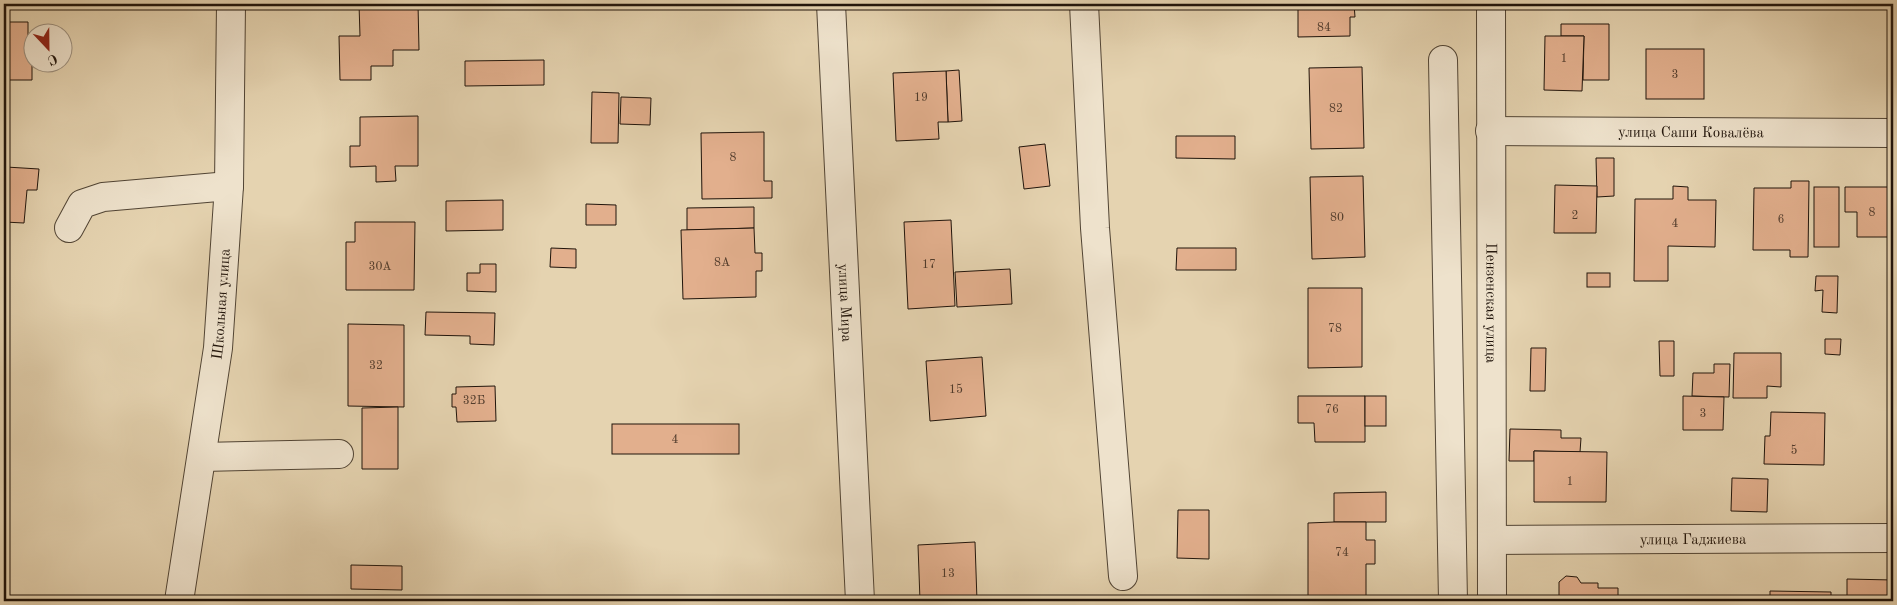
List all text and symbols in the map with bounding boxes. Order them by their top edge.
north arrow [22,22,72,72]
house number: 84 [1317,22,1331,34]
text: С [46,51,59,67]
house number: 1 [1561,53,1567,65]
house number: 3 [1672,69,1678,81]
house number: 19 [914,92,928,104]
house number: 82 [1329,103,1343,115]
street label: улица Саши Ковалёва [1618,126,1765,141]
house number: 8 [730,152,737,164]
house number: 8 [1869,207,1876,219]
house number: 2 [1572,210,1578,222]
house number: 80 [1330,212,1344,224]
house number: 6 [1778,214,1785,226]
house number: 4 [1672,218,1679,230]
street label: Пензенская улица [1482,243,1498,364]
street label: Школьная улица [210,248,234,361]
house number: 8А [714,257,730,269]
house number: 17 [922,259,936,271]
house number: 30А [368,261,392,273]
street label: улица Мира [835,263,853,343]
house number: 78 [1328,323,1342,335]
house number: 32 [369,360,383,372]
house number: 15 [949,383,963,396]
house number: 32Б [463,395,485,407]
house number: 76 [1325,404,1339,416]
house number: 3 [1700,408,1706,420]
house number: 4 [672,434,679,446]
house number: 5 [1791,444,1798,457]
house number: 1 [1567,476,1573,488]
street label: улица Гаджиева [1640,533,1747,548]
house number: 74 [1335,547,1349,559]
house number: 13 [941,568,955,580]

